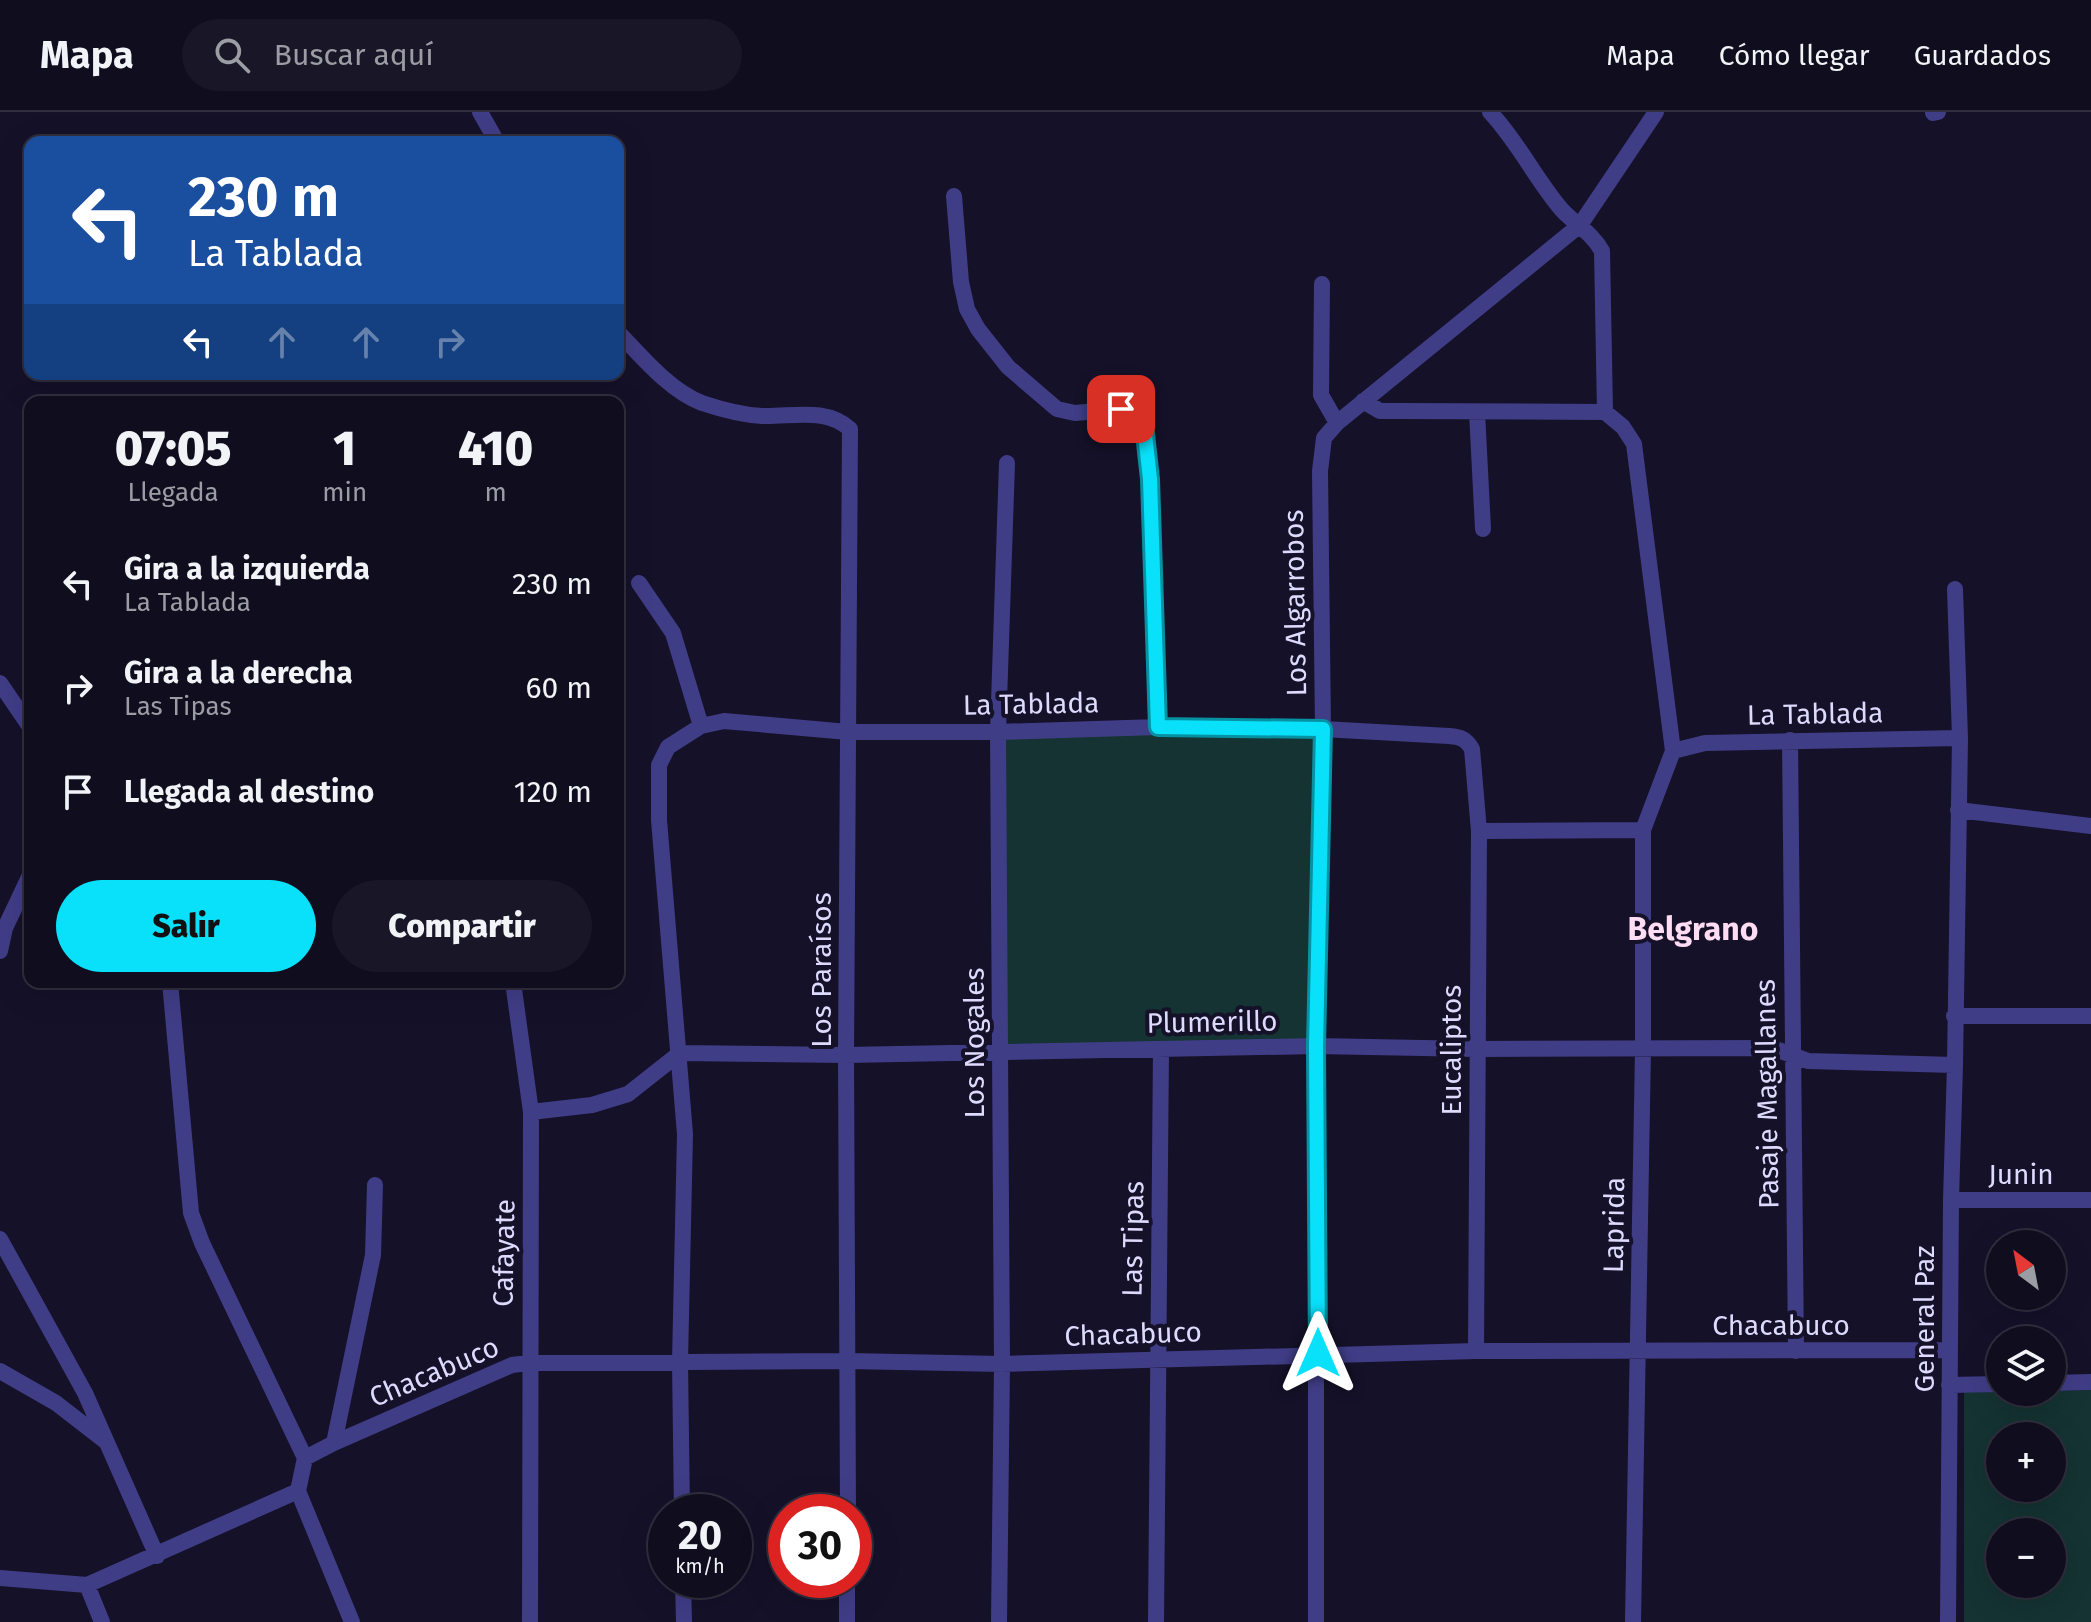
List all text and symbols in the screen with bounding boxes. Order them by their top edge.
search box [182,19,742,91]
text: Mapa [40,32,134,78]
icon: search [210,33,254,77]
text: Buscar aquí [274,37,434,73]
text: Mapa [1606,39,1675,72]
text: Cómo llegar [1719,39,1870,72]
text: Guardados [1914,39,2051,72]
text: 230 m [188,164,339,231]
icon: left [56,168,160,272]
text: La Tablada [188,232,364,276]
icon: left [176,320,220,364]
icon: ahead [260,320,304,364]
icon: ahead [344,320,388,364]
icon: right [428,320,472,364]
pin [1087,375,1155,443]
icon: arrive [1099,387,1143,431]
text: 07:05 [115,420,231,478]
text: 1 [333,420,356,478]
text: 410 [458,420,533,478]
text: Llegada [128,477,219,508]
text: min [322,477,367,508]
text: m [484,477,507,508]
street label: Los Algarrobos [1277,509,1313,697]
text: Gira a la izquierda [124,551,370,587]
icon: left [56,562,100,606]
text: 230 m [512,566,592,602]
text: La Tablada [124,587,251,618]
text: Gira a la derecha [124,655,353,691]
icon: right [56,666,100,710]
text: 60 m [526,670,592,706]
street label: La Tablada [962,686,1100,722]
text: Las Tipas [124,691,232,722]
street label: La Tablada [1746,696,1884,732]
icon: arrive [56,770,100,814]
text: Llegada al destino [124,774,374,810]
text: 120 m [514,774,592,810]
button: Salir [56,880,316,972]
button: Compartir [332,880,592,972]
street label: Los Paraísos [805,892,838,1048]
district label: Belgrano [1628,910,1758,948]
street label: Los Nogales [958,968,991,1118]
street label: Pasaje Magallanes [1748,979,1786,1209]
street label: Eucaliptos [1435,985,1468,1115]
street label: Plumerillo [1146,1004,1278,1040]
street label: Junin [1988,1158,2054,1191]
street label: Laprida [1597,1177,1631,1273]
street label: Las Tipas [1115,1181,1151,1297]
street label: Cafayate [487,1199,521,1307]
north arrow [1986,1230,2066,1310]
map controls [1986,1230,2066,1598]
street label: General Paz [1908,1245,1941,1393]
street label: Chacabuco [1712,1309,1850,1342]
position arrow [1276,1311,1360,1395]
street label: Chacabuco [1064,1315,1202,1353]
button: layers [1986,1326,2066,1406]
street label: Chacabuco [364,1330,504,1414]
button: + [1986,1422,2066,1502]
speed limit sign: 30 [768,1494,872,1598]
text: 20 [678,1512,722,1560]
button: − [1986,1518,2066,1598]
text: km/h [675,1554,725,1578]

